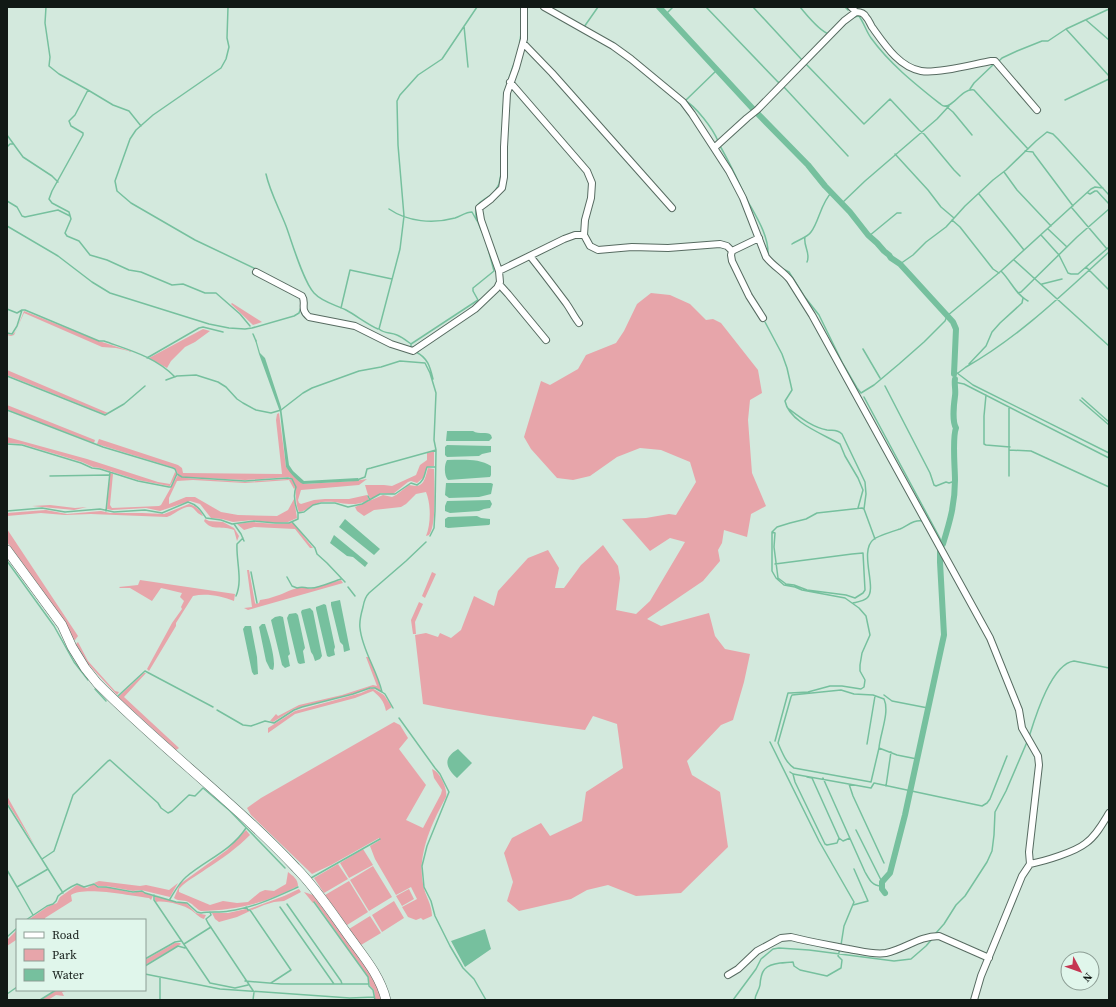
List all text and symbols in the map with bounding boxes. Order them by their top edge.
legend [16,919,146,991]
text: Road [52,927,79,943]
text: Park [52,947,77,963]
north arrow [1060,951,1100,991]
text: Water [52,967,84,983]
text: N [1079,969,1095,985]

